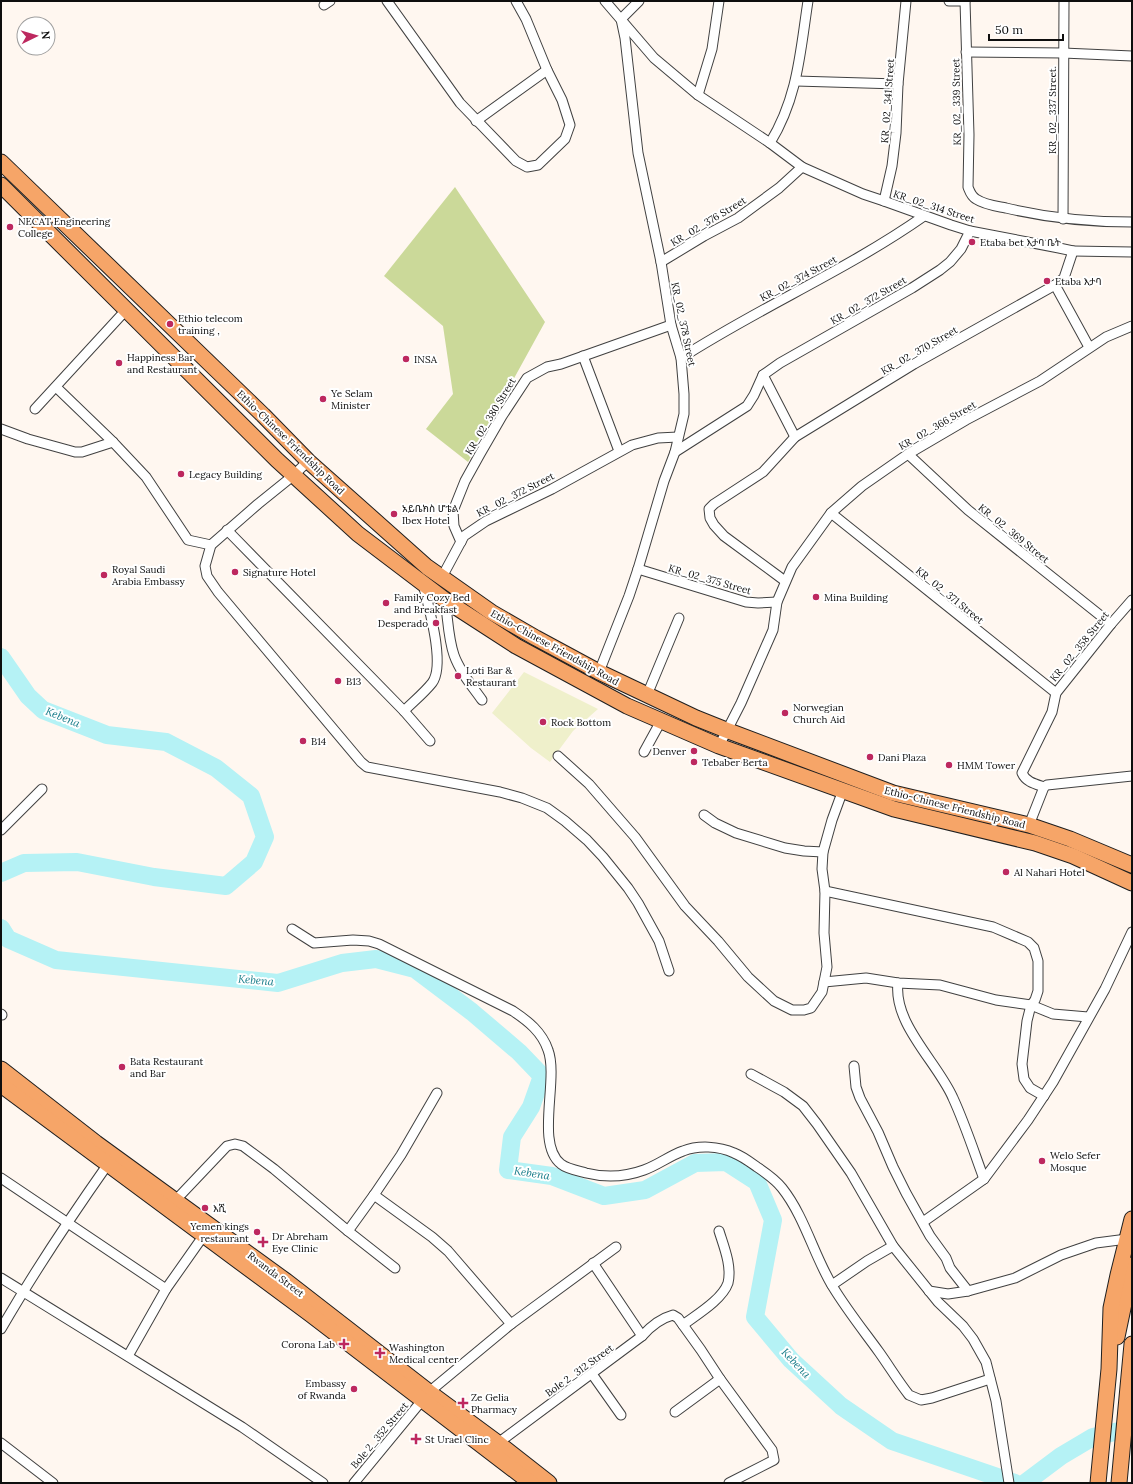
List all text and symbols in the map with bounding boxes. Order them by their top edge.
north arrow [16,16,56,56]
scale bar [989,16,1063,42]
text: 50 m [995,22,1023,37]
text: N [39,30,53,40]
street label: KR_02_341 Street [878,58,897,144]
street label: KR_02_339 Street [949,58,964,146]
street label: KR_02_337 Street. [1046,66,1059,154]
street label: KR_02_314 Street [892,187,976,226]
street label: KR_02_376 Street [668,194,749,249]
place label: NECAT Engineering College [18,215,111,240]
marker: NECAT Engineering College [5,222,15,232]
place label: Etaba bet እታባ ቤት [980,236,1061,249]
marker: Etaba bet እታባ ቤት [967,237,977,247]
street label: KR_02_374 Street [757,253,839,304]
street label: KR_02_372 Street [828,273,909,327]
place label: Etaba እታባ [1055,275,1102,288]
marker: Etaba እታባ [1042,276,1052,286]
street label: KR_02_378 Street [668,281,699,368]
place label: Ethio telecom training , [178,312,243,337]
marker: Ethio telecom training , [165,319,175,329]
street label: KR_02_370 Street [879,323,960,378]
place label: Happiness Bar and Restaurant [127,351,197,376]
place label: INSA [414,353,438,366]
marker: INSA [401,354,411,364]
marker: Happiness Bar and Restaurant [114,358,124,368]
street label: KR_02_380 Street [462,375,519,457]
street label: Ethio-Chinese Friendship Road [234,387,347,497]
place label: Ye Selam Minister [330,387,373,412]
marker: Ye Selam Minister [318,394,328,404]
street label: KR_02_366 Street [896,398,978,453]
place label: Legacy Building [189,468,263,481]
marker: Legacy Building [176,469,186,479]
street label: KR_02_372 Street [474,469,556,520]
street label: KR_02_369 Street [976,501,1052,566]
place label: አይቤክስ ሆቴል Ibex Hotel [402,502,459,527]
marker: አይቤክስ ሆቴል Ibex Hotel [389,509,399,519]
street label: KR_02_375 Street [667,561,753,598]
place label: Royal Saudi Arabia Embassy [111,563,185,588]
street label: KR_02_371 Street [913,564,986,627]
place label: Signature Hotel [243,566,316,579]
marker: Signature Hotel [230,567,240,577]
marker: Royal Saudi Arabia Embassy [99,570,109,580]
place label: Family Cozy Bed and Breakfast [394,591,470,616]
place label: Mina Building [824,591,888,604]
marker: Mina Building [811,592,821,602]
marker: Family Cozy Bed and Breakfast [381,598,391,608]
street label: Ethio-Chinese Friendship Road [488,607,621,688]
street label: KR_02_358 Street [1047,608,1112,684]
place label: Desperado [378,617,428,630]
marker: Desperado [431,618,441,628]
place label: Loti Bar & Restaurant [466,664,517,689]
marker: Loti Bar & Restaurant [453,671,463,681]
place label: B13 [346,675,362,688]
marker: B13 [333,676,343,686]
place label: Norwegian Church Aid [793,701,845,726]
water label: Kebena [44,704,83,731]
marker: Norwegian Church Aid [780,708,790,718]
place label: Rock Bottom [551,716,611,729]
marker: Rock Bottom [538,717,548,727]
place label: B14 [311,735,327,748]
marker: B14 [298,736,308,746]
place label: Denver [652,745,687,758]
marker: Denver [689,746,699,756]
place label: Dani Plaza [878,751,926,764]
marker: Dani Plaza [865,752,875,762]
place label: Tebaber Berta [702,756,768,769]
marker: Tebaber Berta [689,757,699,767]
place label: HMM Tower [957,759,1016,772]
marker: HMM Tower [944,760,954,770]
street label: Ethio-Chinese Friendship Road [883,784,1027,831]
place label: Al Nahari Hotel [1013,866,1085,879]
marker: Al Nahari Hotel [1001,867,1011,877]
water label: Kebena [237,971,275,989]
place label: Bata Restaurant and Bar [130,1055,204,1080]
marker: Bata Restaurant and Bar [117,1062,127,1072]
place label: Welo Sefer Mosque [1050,1149,1101,1174]
marker: Welo Sefer Mosque [1037,1156,1047,1166]
water label: Kebena [513,1163,552,1183]
place label: እሺ [213,1202,227,1215]
marker: እሺ [200,1203,210,1213]
place label: Yemen kings restaurant [189,1220,249,1245]
marker: Yemen kings restaurant [252,1227,262,1237]
place label: Dr Abreham Eye Clinic [272,1230,328,1255]
marker: Dr Abreham Eye Clinic [257,1236,269,1248]
street label: Rwanda Street [245,1249,307,1300]
place label: Corona Lab [281,1338,335,1351]
marker: Corona Lab [338,1338,350,1350]
place label: Washington Medical center [389,1341,459,1366]
street label: Bole 2_312 Street [543,1341,616,1399]
water label: Kebena [778,1345,814,1381]
marker: Washington Medical center [374,1347,386,1359]
place label: Embassy of Rwanda [298,1377,347,1402]
marker: Embassy of Rwanda [349,1384,359,1394]
place label: Ze Gelia Pharmacy [471,1391,518,1416]
marker: Ze Gelia Pharmacy [458,1398,468,1408]
street label: Bole 2_352 Street [348,1399,411,1471]
marker: St Urael Clinc [410,1433,422,1445]
place label: St Urael Clinc [425,1433,489,1446]

